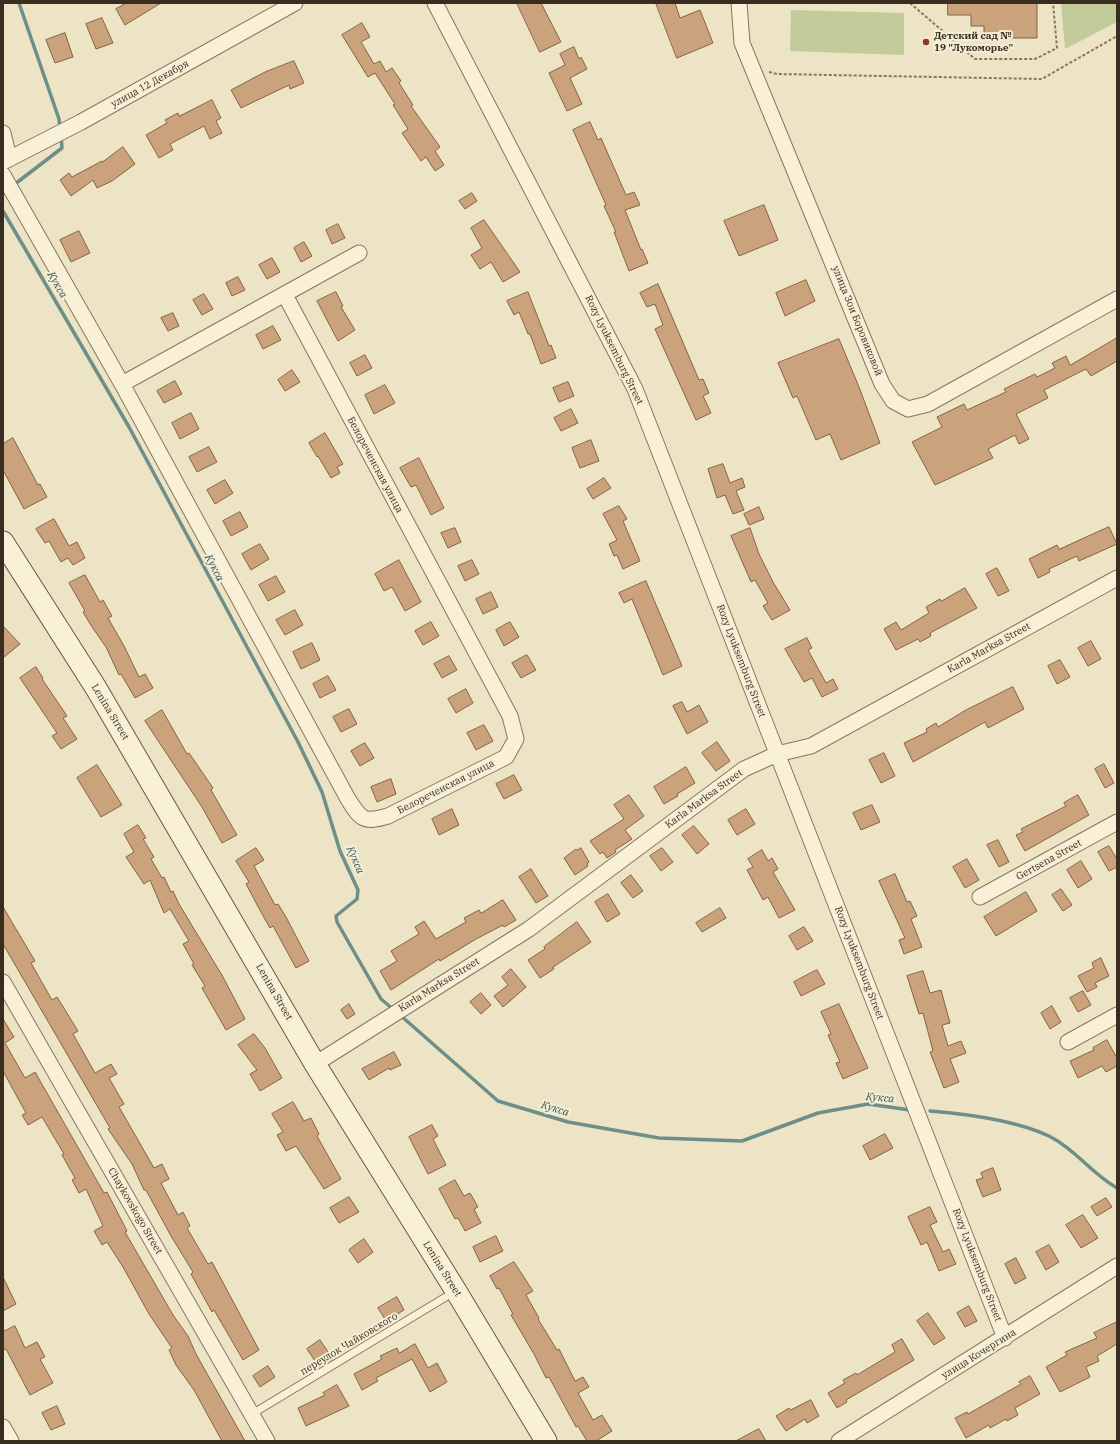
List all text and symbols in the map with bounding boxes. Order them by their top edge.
place label: Детский сад № 19 "Лукоморье" [934,30,1013,54]
marker: Детский сад № 19 "Лукоморье" [921,37,931,47]
street label: улица 12 Декабря [109,58,191,110]
street label: улица Зои Боровиковой [829,264,885,378]
water label: Кукса [44,269,70,301]
street label: Rozy Lyuksemburg Street [582,293,646,407]
street label: Белореченская улица [345,415,405,515]
water label: Кукса [201,552,227,584]
street label: Rozy Lyuksemburg Street [714,603,768,719]
street label: Karla Marksa Street [946,620,1032,676]
street label: Lenina Street [89,682,131,742]
street label: Белореченская улица [396,757,496,817]
street label: Karla Marksa Street [663,767,745,831]
street label: Gertsena Street [1014,837,1084,883]
water label: Кукса [343,844,367,876]
street label: Rozy Lyuksemburg Street [832,905,886,1021]
street label: Karla Marksa Street [396,955,482,1015]
street label: Lenina Street [253,962,295,1022]
water label: Кукса [865,1090,895,1106]
water label: Кукса [539,1099,571,1119]
street label: Chaykovskogo Street [105,1166,165,1256]
street label: Rozy Lyuksemburg Street [950,1207,1004,1323]
street label: Lenina Street [420,1239,464,1299]
street label: переулок Чайковского [298,1310,400,1378]
street label: улица Кочергина [940,1326,1018,1382]

